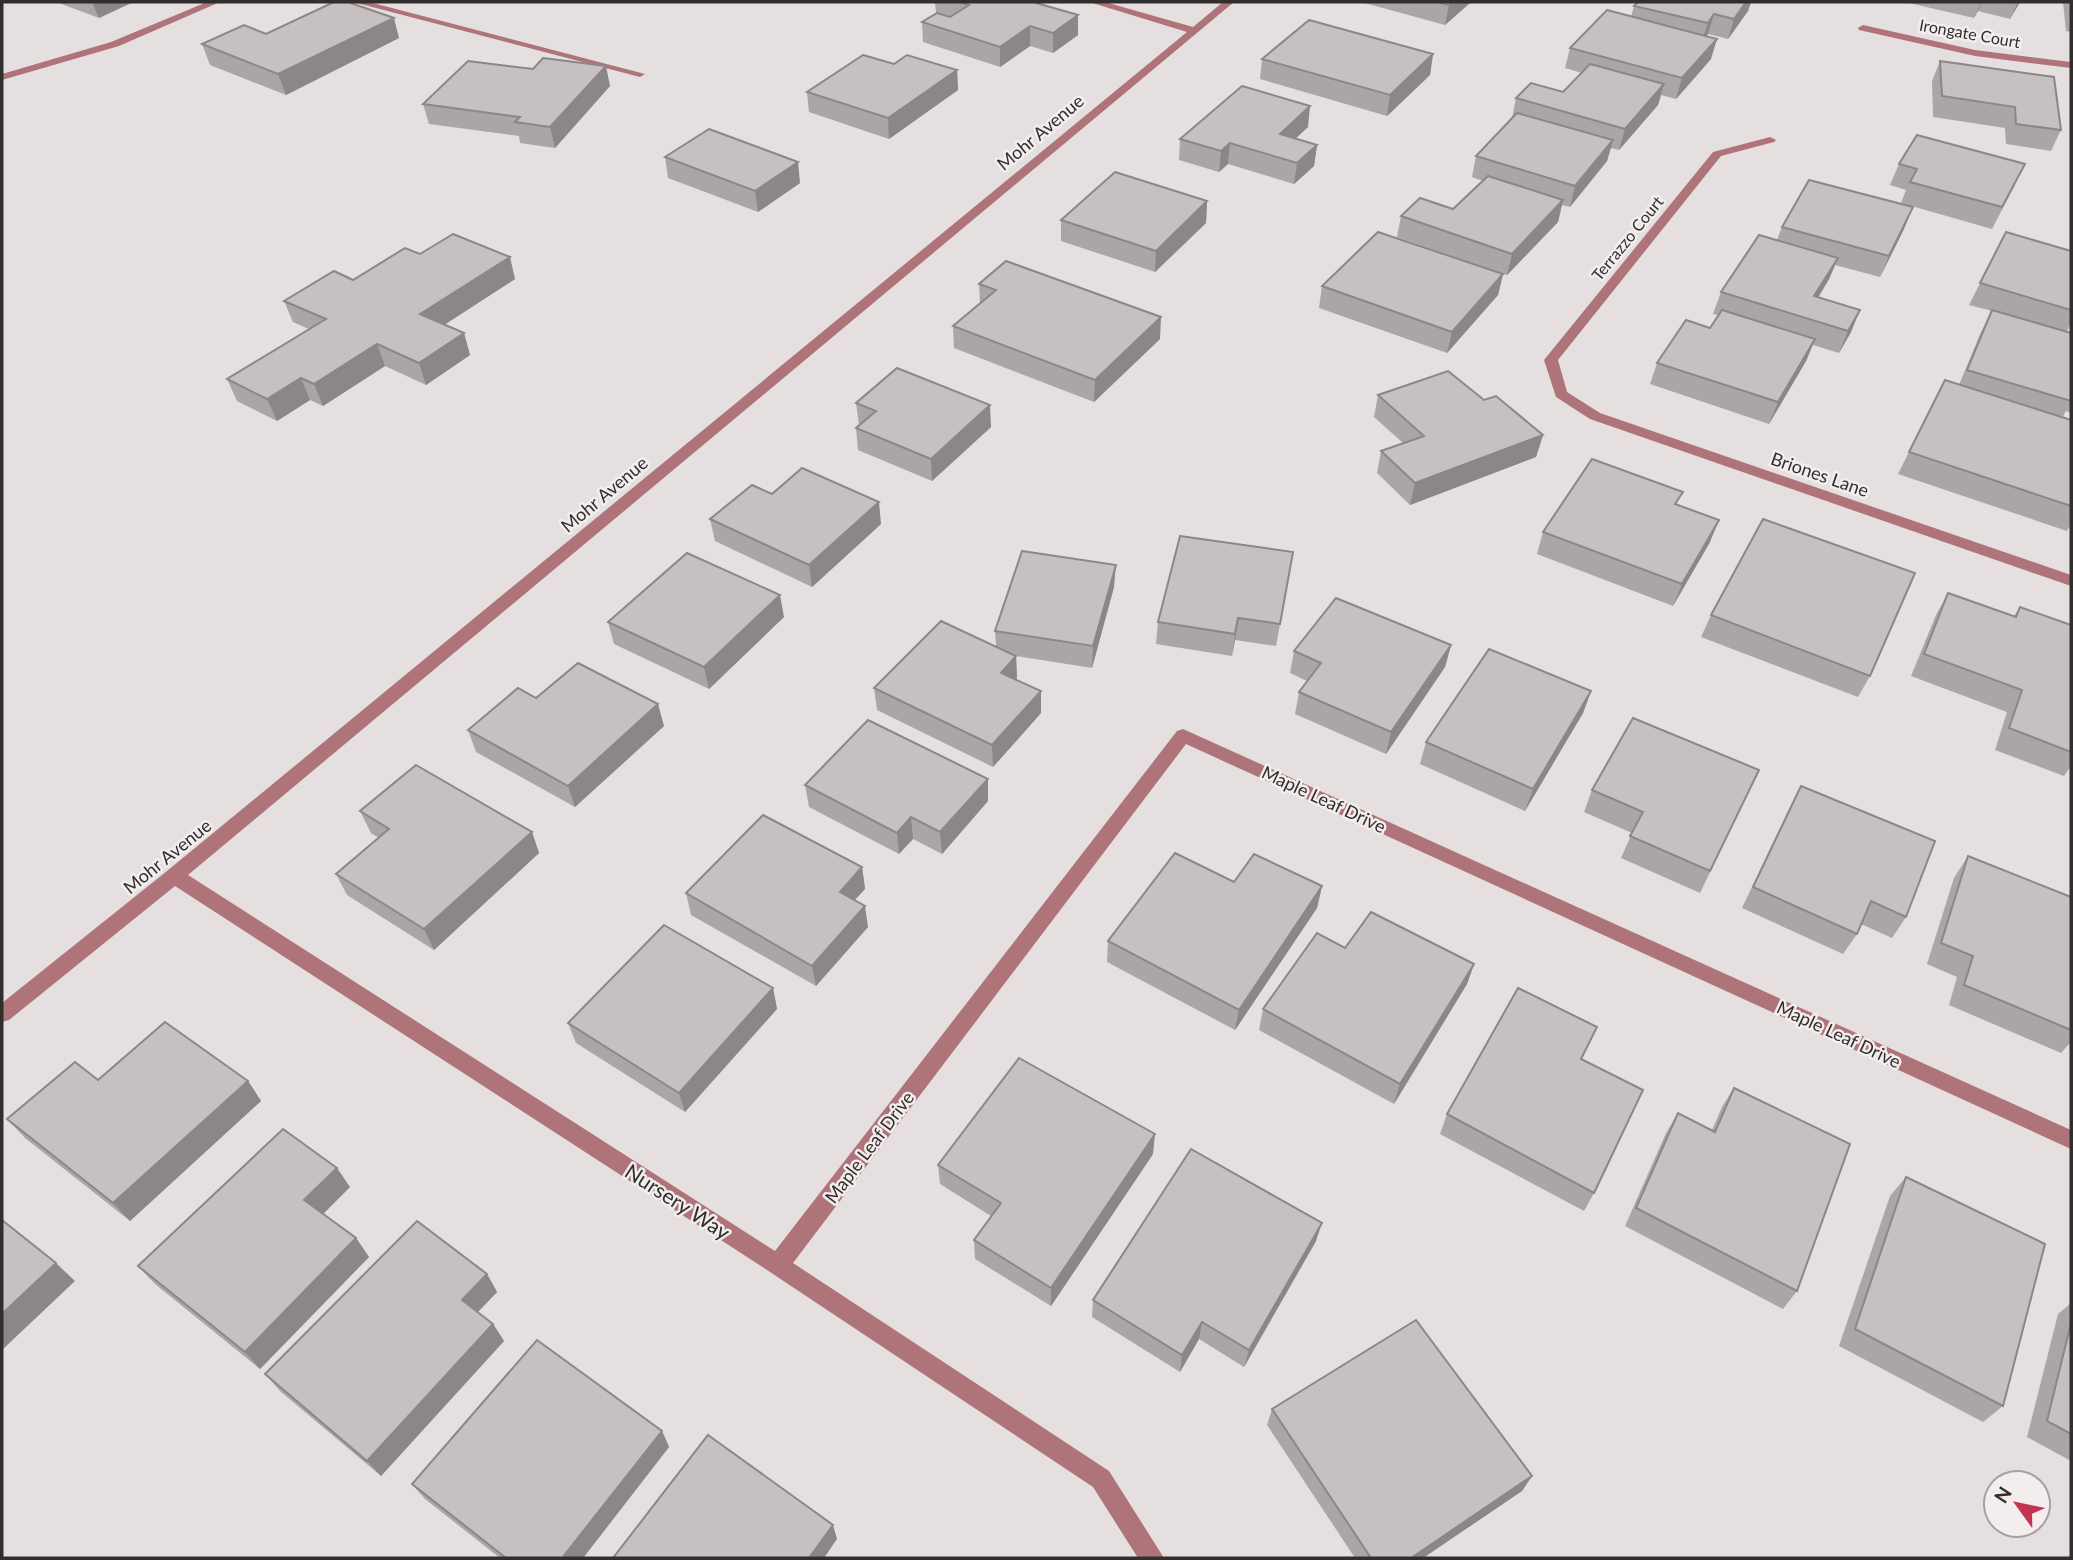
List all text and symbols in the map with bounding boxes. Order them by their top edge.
street label: Irongate Court [1918,15,2022,51]
street label: Mohr Avenue [992,89,1088,175]
street label: Terrazzo Court [1587,192,1667,284]
street label: Briones Lane [1768,447,1872,501]
street label: Mohr Avenue [556,451,652,537]
street label: Maple Leaf Drive [1259,761,1389,837]
street label: Mohr Avenue [119,814,215,898]
street label: Maple Leaf Drive [1774,996,1904,1072]
street label: Maple Leaf Drive [820,1087,918,1207]
street label: Nursery Way [621,1158,735,1244]
north arrow [1982,1469,2052,1539]
text: N [1989,1482,2016,1507]

